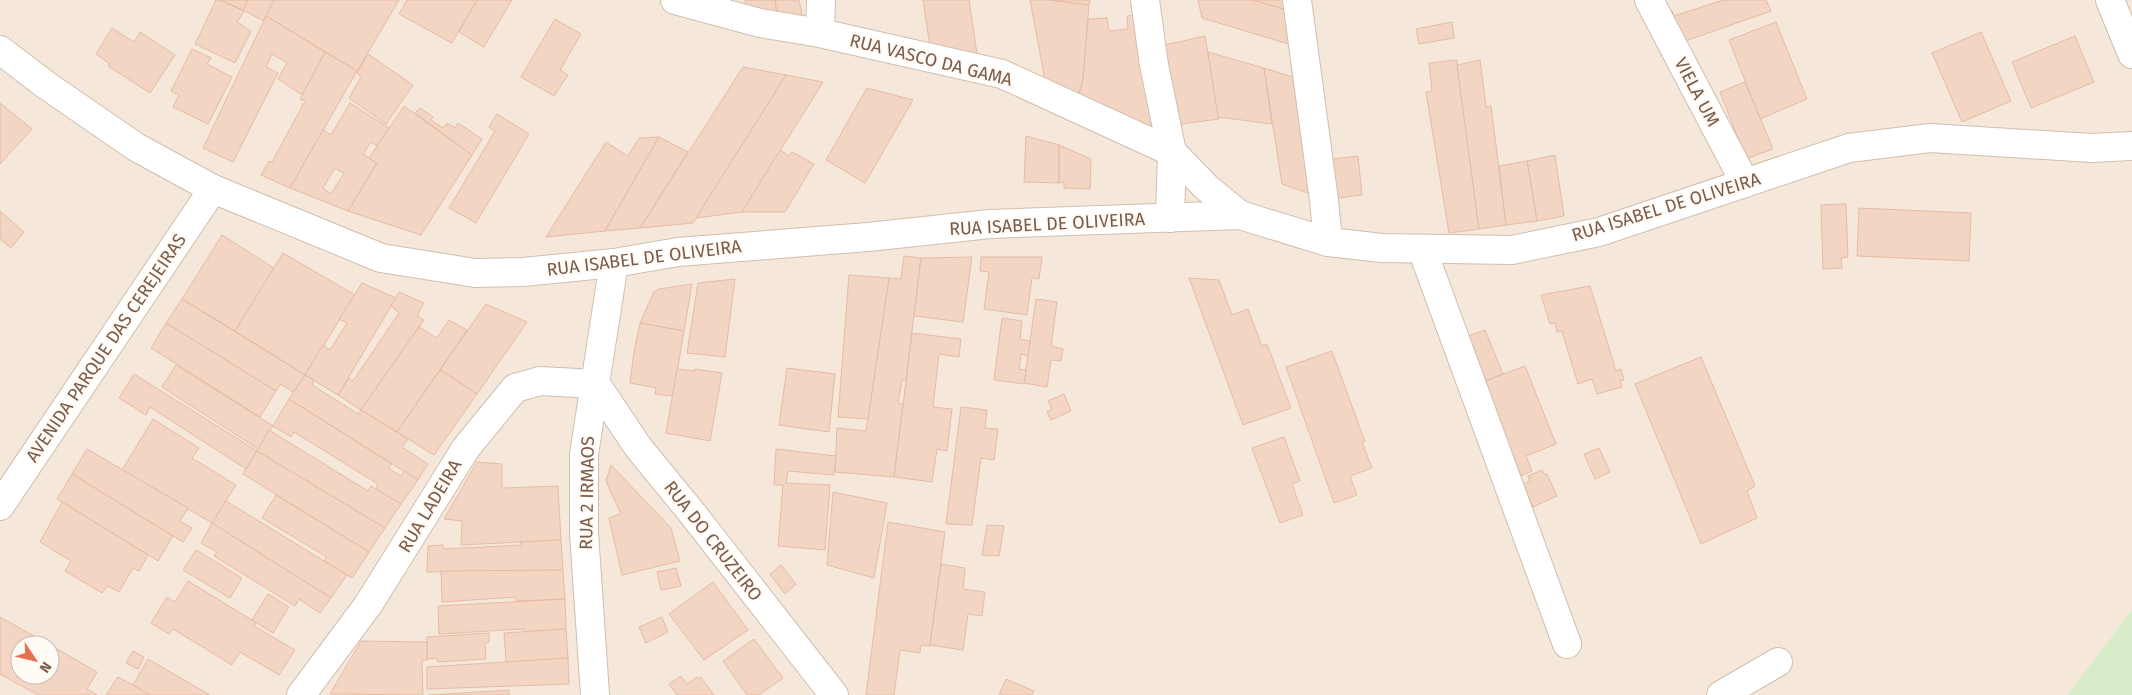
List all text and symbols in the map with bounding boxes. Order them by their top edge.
street label: RUA VASCO DA GAMA [847,29,1015,91]
street label: VIELA UM [1670,54,1724,130]
street label: RUA ISABEL DE OLIVEIRA [1569,168,1764,246]
street label: RUA ISABEL DE OLIVEIRA [949,208,1146,240]
street label: AVENIDA PARQUE DAS CEREJEIRAS [21,229,191,466]
street label: RUA ISABEL DE OLIVEIRA [545,235,743,281]
street label: RUA 2 IRMAOS [575,436,599,550]
street label: RUA LADEIRA [394,455,467,556]
street label: RUA DO CRUZEIRO [659,476,767,606]
north arrow [10,635,60,685]
text: N [36,658,55,676]

